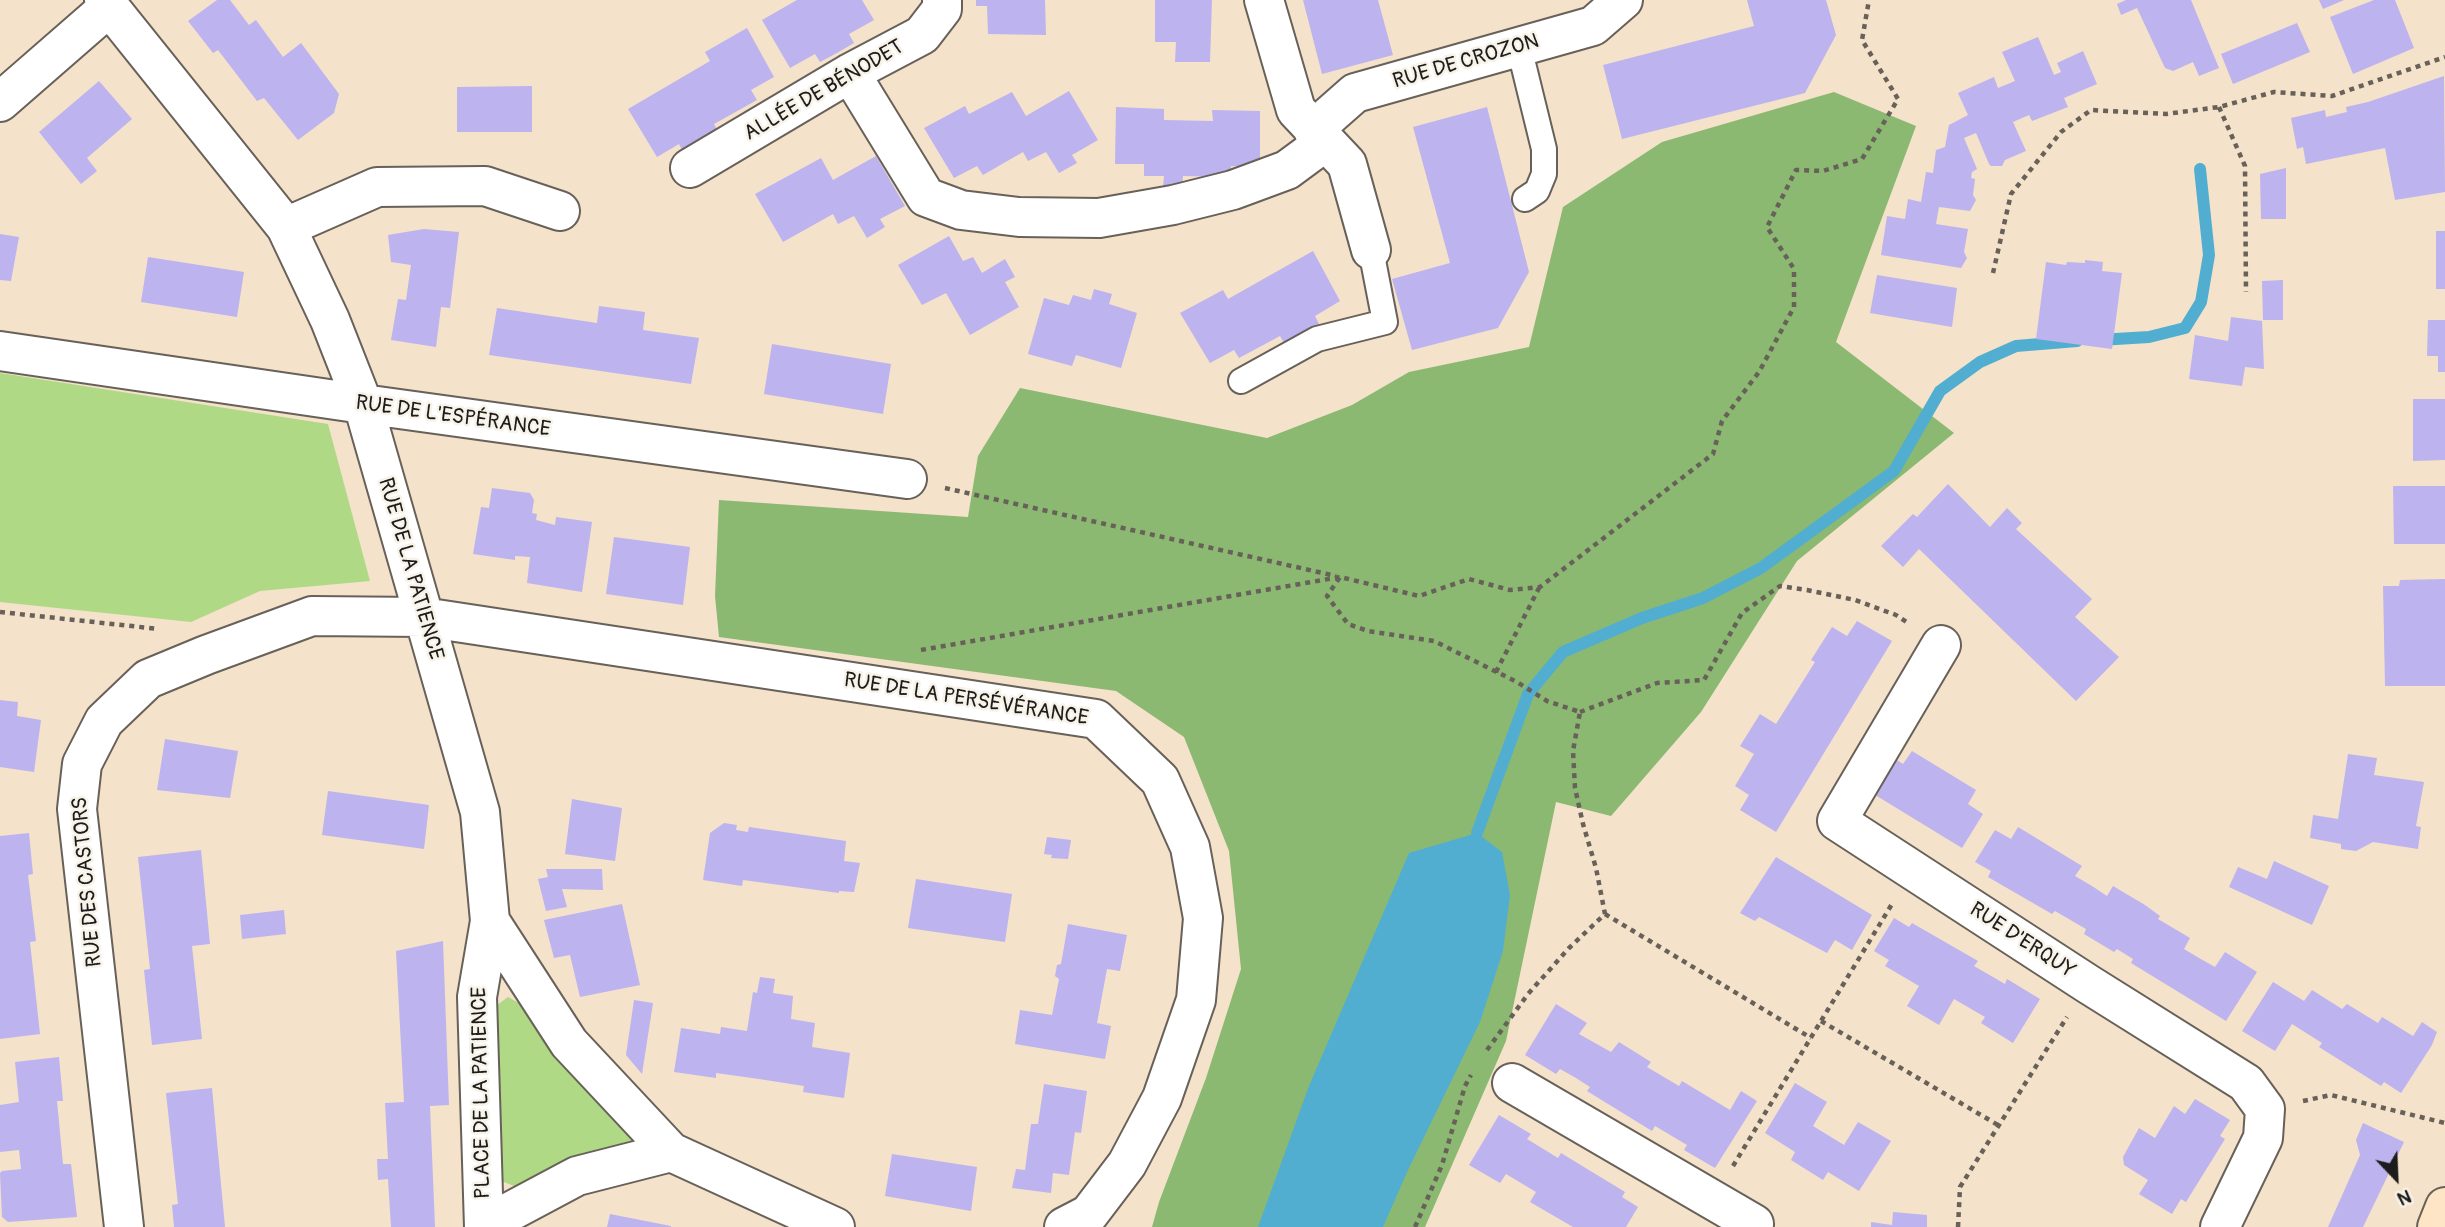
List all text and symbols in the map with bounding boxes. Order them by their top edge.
street label: RUE DE CROZON [1390,29,1542,95]
street label: ALLÉE DE BÉNODET [740,35,908,147]
street label: RUE DE L'ESPÉRANCE [354,391,552,443]
street label: RUE DE LA PATIENCE [372,475,448,663]
street label: RUE DE LA PERSÉVÉRANCE [842,668,1090,732]
street label: RUE DES CASTORS [68,796,108,968]
street label: RUE D'ERQUY [1964,898,2080,984]
street label: PLACE DE LA PATIENCE [468,987,496,1199]
north arrow [2361,1143,2431,1213]
text: N [2394,1184,2415,1211]

